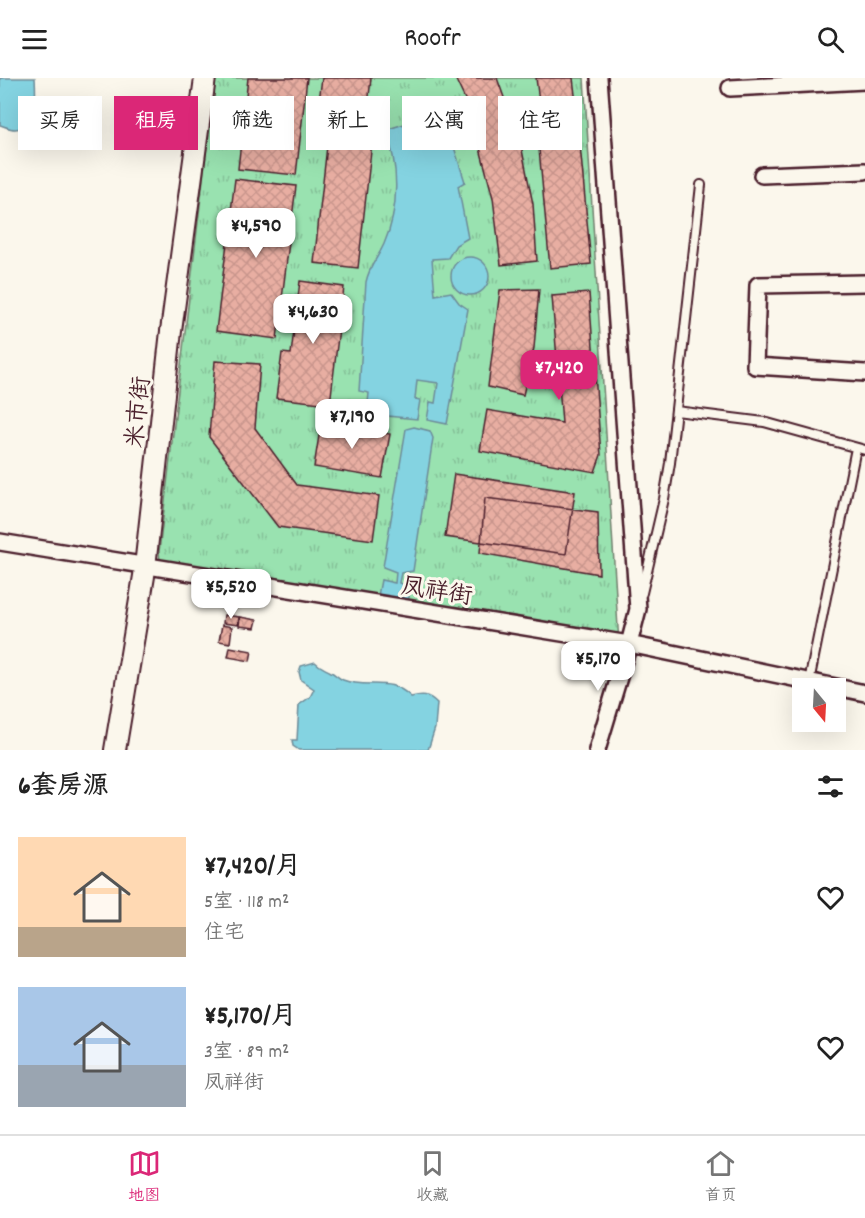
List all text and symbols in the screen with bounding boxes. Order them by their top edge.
text: Roofr [404,20,461,59]
icon: menu [18,23,51,56]
icon: search [814,23,847,56]
chip: 买房 [18,96,102,150]
chip: 租房 [114,96,198,150]
chip: 筛选 [210,96,294,150]
chip: 新上 [306,96,390,150]
chip: 公寓 [402,96,486,150]
chip: 住宅 [498,96,582,150]
pin: ¥4,590 [207,208,305,259]
text: ¥4,590 [230,213,282,241]
pin: ¥4,630 [264,294,362,345]
text: ¥4,630 [287,299,339,327]
pin: ¥7,420 [510,350,608,401]
text: ¥7,420 [534,355,584,383]
street label: 米市街 [119,375,161,450]
pin: ¥7,190 [303,399,401,450]
text: ¥7,190 [329,404,375,432]
pin: ¥5,520 [182,569,280,620]
street label: 凤祥街 [398,571,475,615]
text: ¥5,520 [205,574,257,602]
pin: ¥5,170 [549,641,647,692]
text: ¥5,170 [575,646,621,674]
north arrow [792,678,846,732]
map controls [792,678,846,732]
text: 6套房源 [18,769,109,806]
icon: filters [814,770,847,803]
text: ¥7,420/月 [204,849,301,886]
icon: home [66,861,138,933]
icon: heart [814,881,847,914]
text: 5室 · 118 m² [204,889,289,917]
text: 住宅 [204,920,244,948]
text: ¥5,170/月 [204,999,297,1036]
icon: home [66,1011,138,1083]
icon: heart [814,1031,847,1064]
text: 3室 · 89 m² [204,1039,289,1067]
text: 凤祥街 [204,1070,264,1098]
tab: 地图 [128,1147,161,1208]
tab: 收藏 [416,1147,449,1208]
tab: 首页 [704,1147,737,1208]

